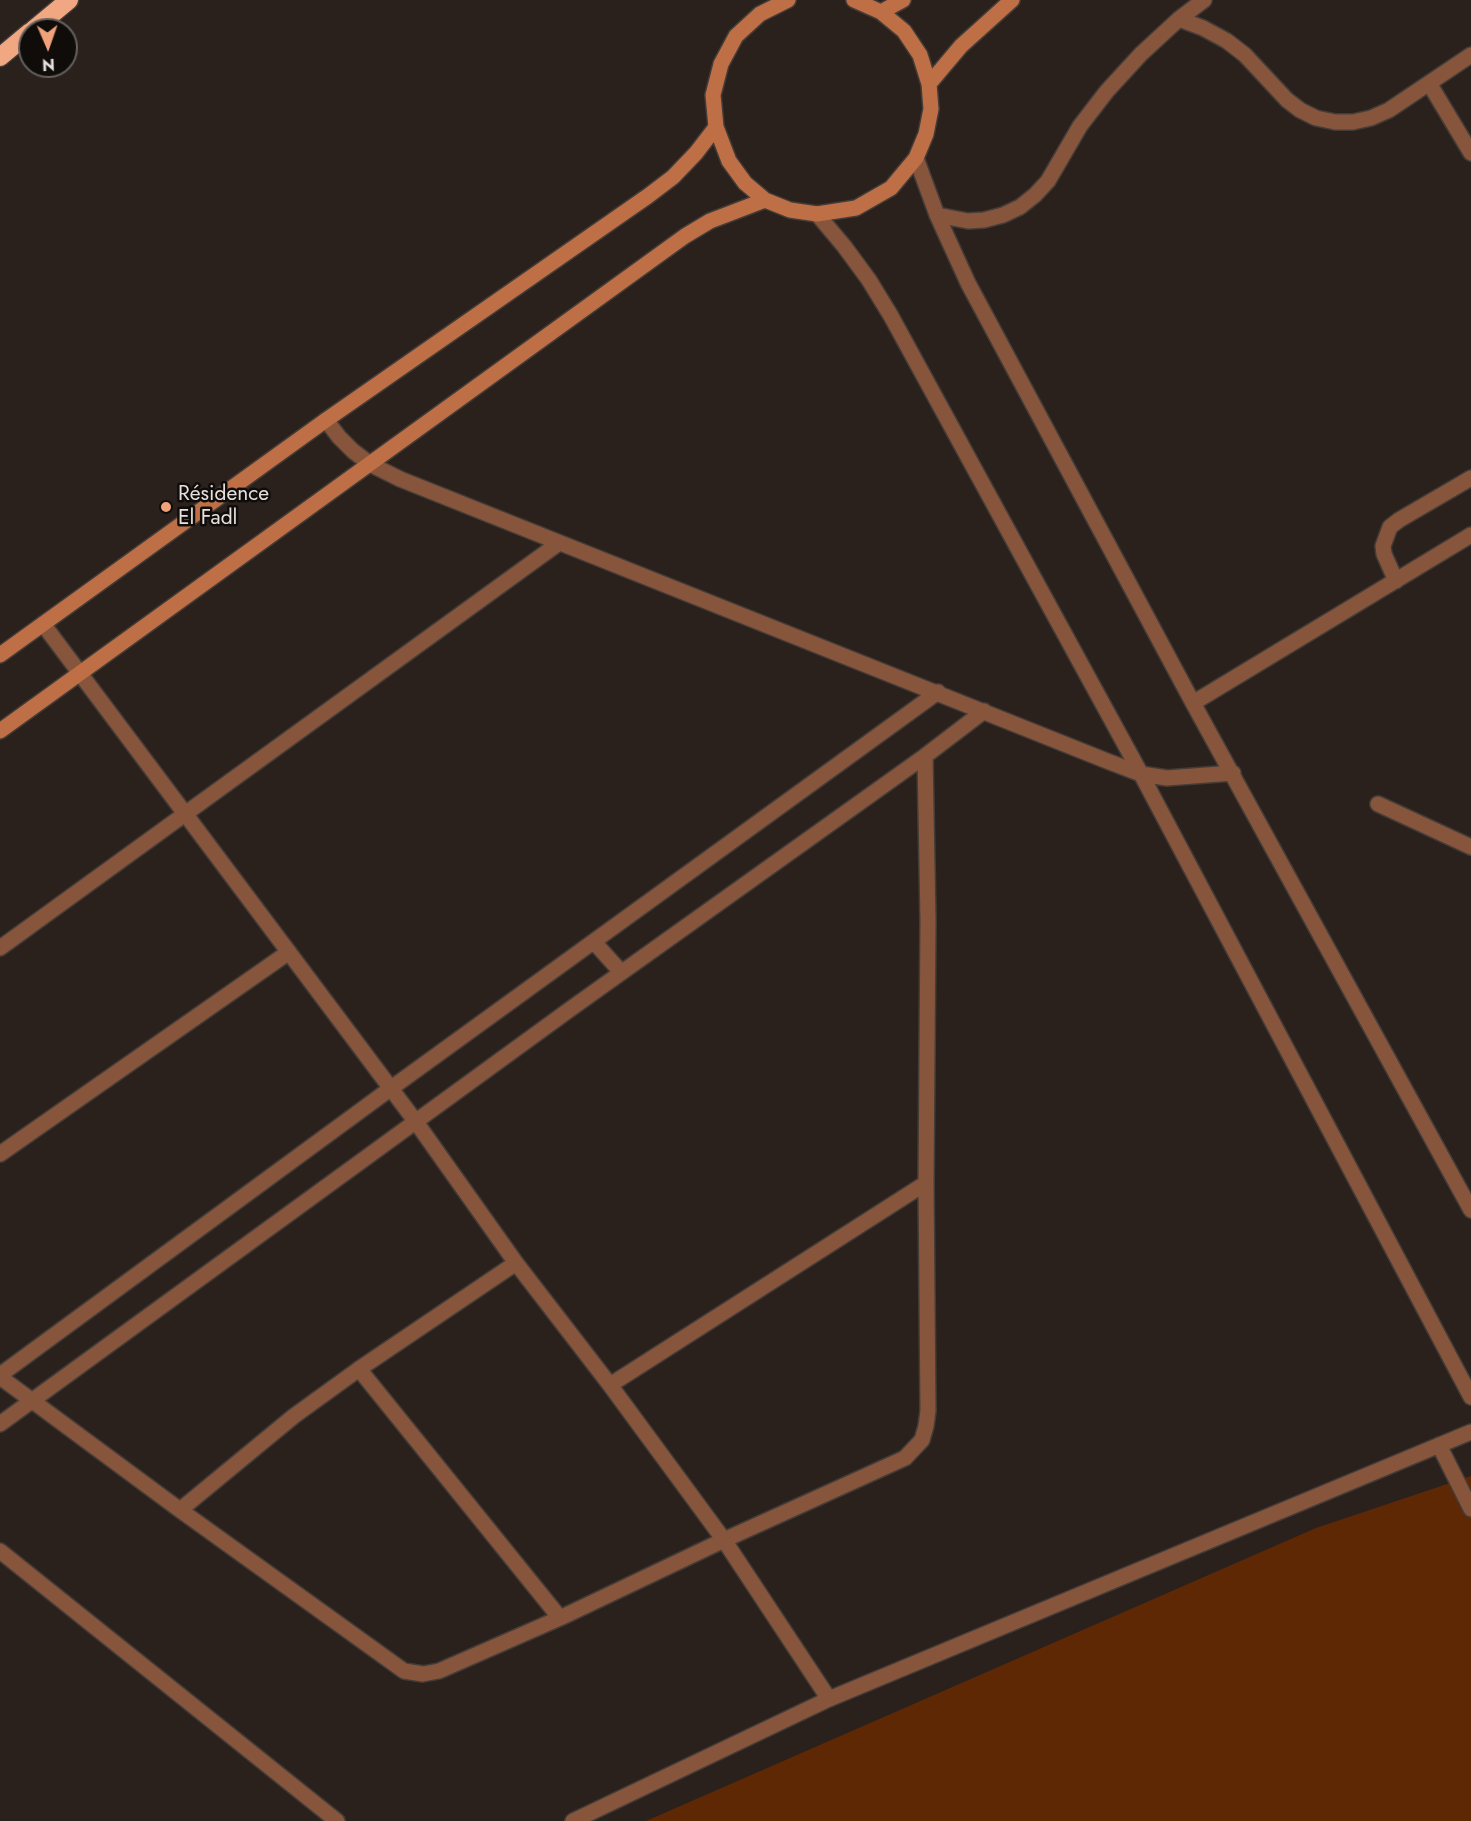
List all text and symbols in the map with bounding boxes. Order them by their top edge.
north arrow [18,18,78,78]
text: N [42,53,55,76]
place label: Résidence El Fadl [178,482,269,532]
marker: Résidence El Fadl [159,500,173,514]

